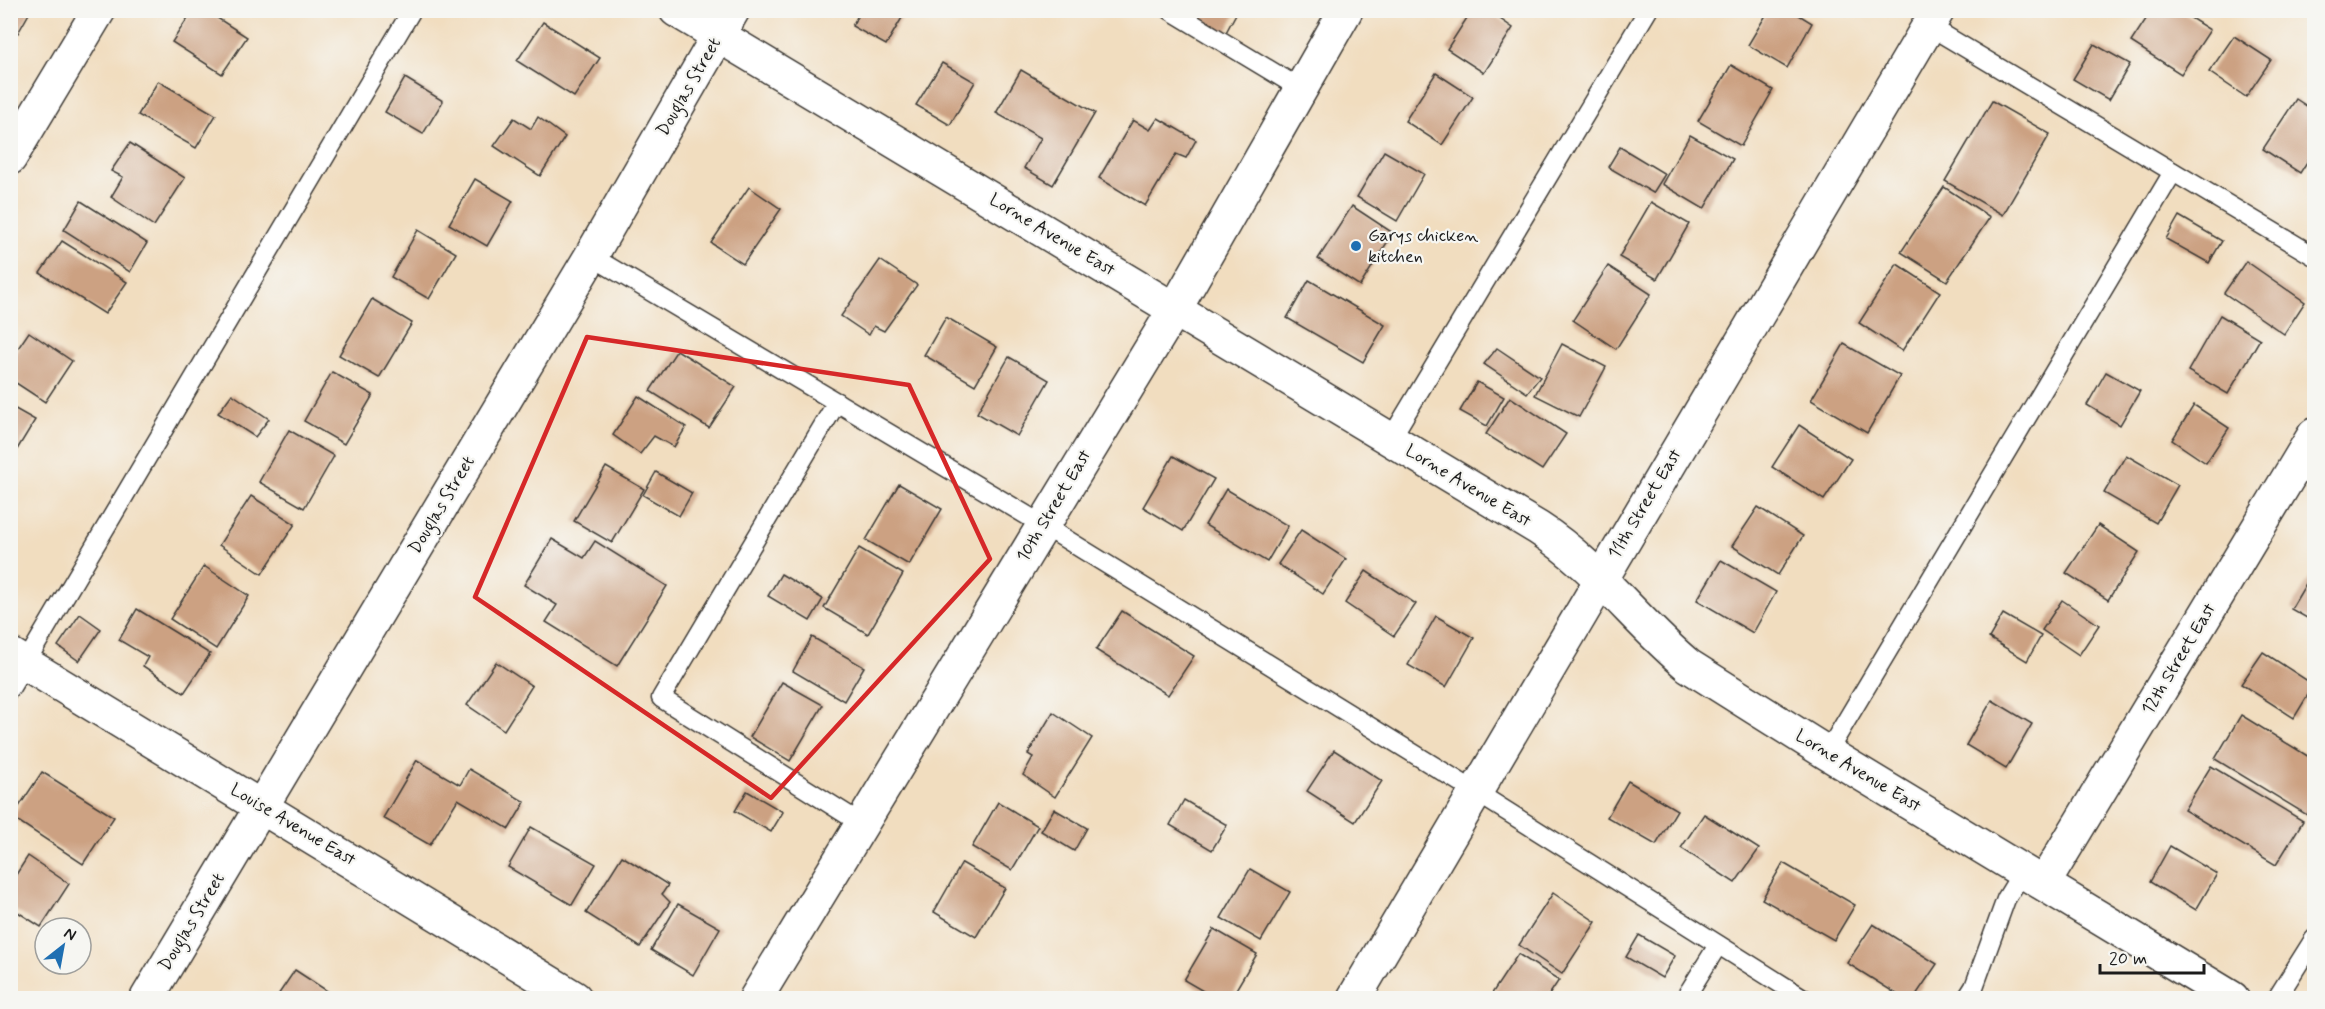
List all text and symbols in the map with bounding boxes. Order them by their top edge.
street label: Douglas Street [651,33,729,142]
street label: Lorne Avenue East [985,188,1120,282]
place label: Garys chicken kitchen [1368,224,1478,269]
marker: Garys chicken kitchen [1349,239,1363,253]
street label: Lorne Avenue East [1401,439,1536,533]
street label: 11th Street East [1603,444,1688,563]
street label: 10th Street East [1011,445,1097,567]
street label: Douglas Street [403,451,483,560]
street label: 12th Street East [2136,598,2222,719]
street label: Lorne Avenue East [1791,724,1926,818]
street label: Louise Avenue East [226,778,361,872]
street label: Douglas Street [153,868,233,977]
north arrow [33,916,93,976]
text: N [60,923,80,946]
scale bar [2100,937,2204,975]
text: 20 m [2109,947,2147,971]

